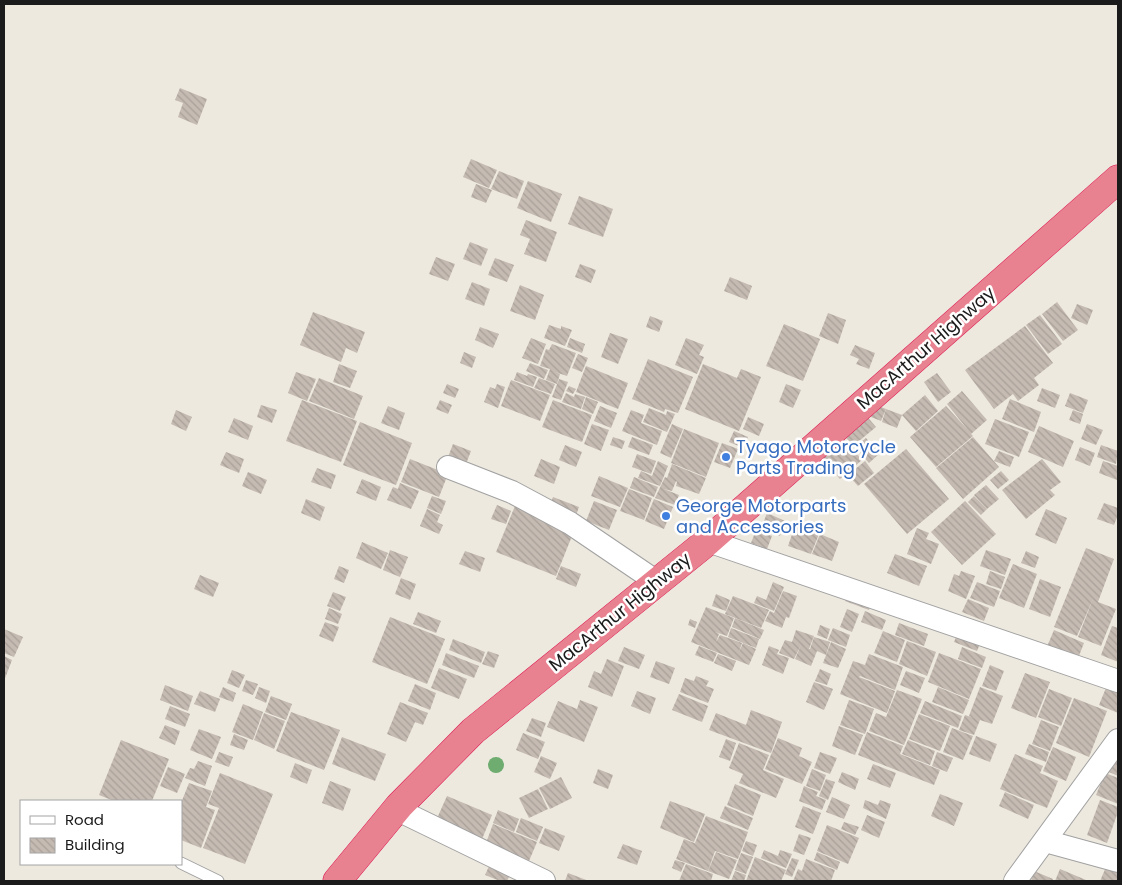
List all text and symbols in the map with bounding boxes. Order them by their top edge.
street label: MacArthur Highway [851,280,1000,415]
place label: Tyago Motorcycle Parts Trading [736,434,896,480]
marker: Tyago Motorcycle Parts Trading [720,451,732,463]
place label: George Motorparts and Accessories [676,493,846,539]
marker: George Motorparts and Accessories [660,510,672,522]
street label: MacArthur Highway [543,546,696,677]
legend [20,800,182,865]
text: Road [65,809,104,830]
text: Building [65,834,125,855]

